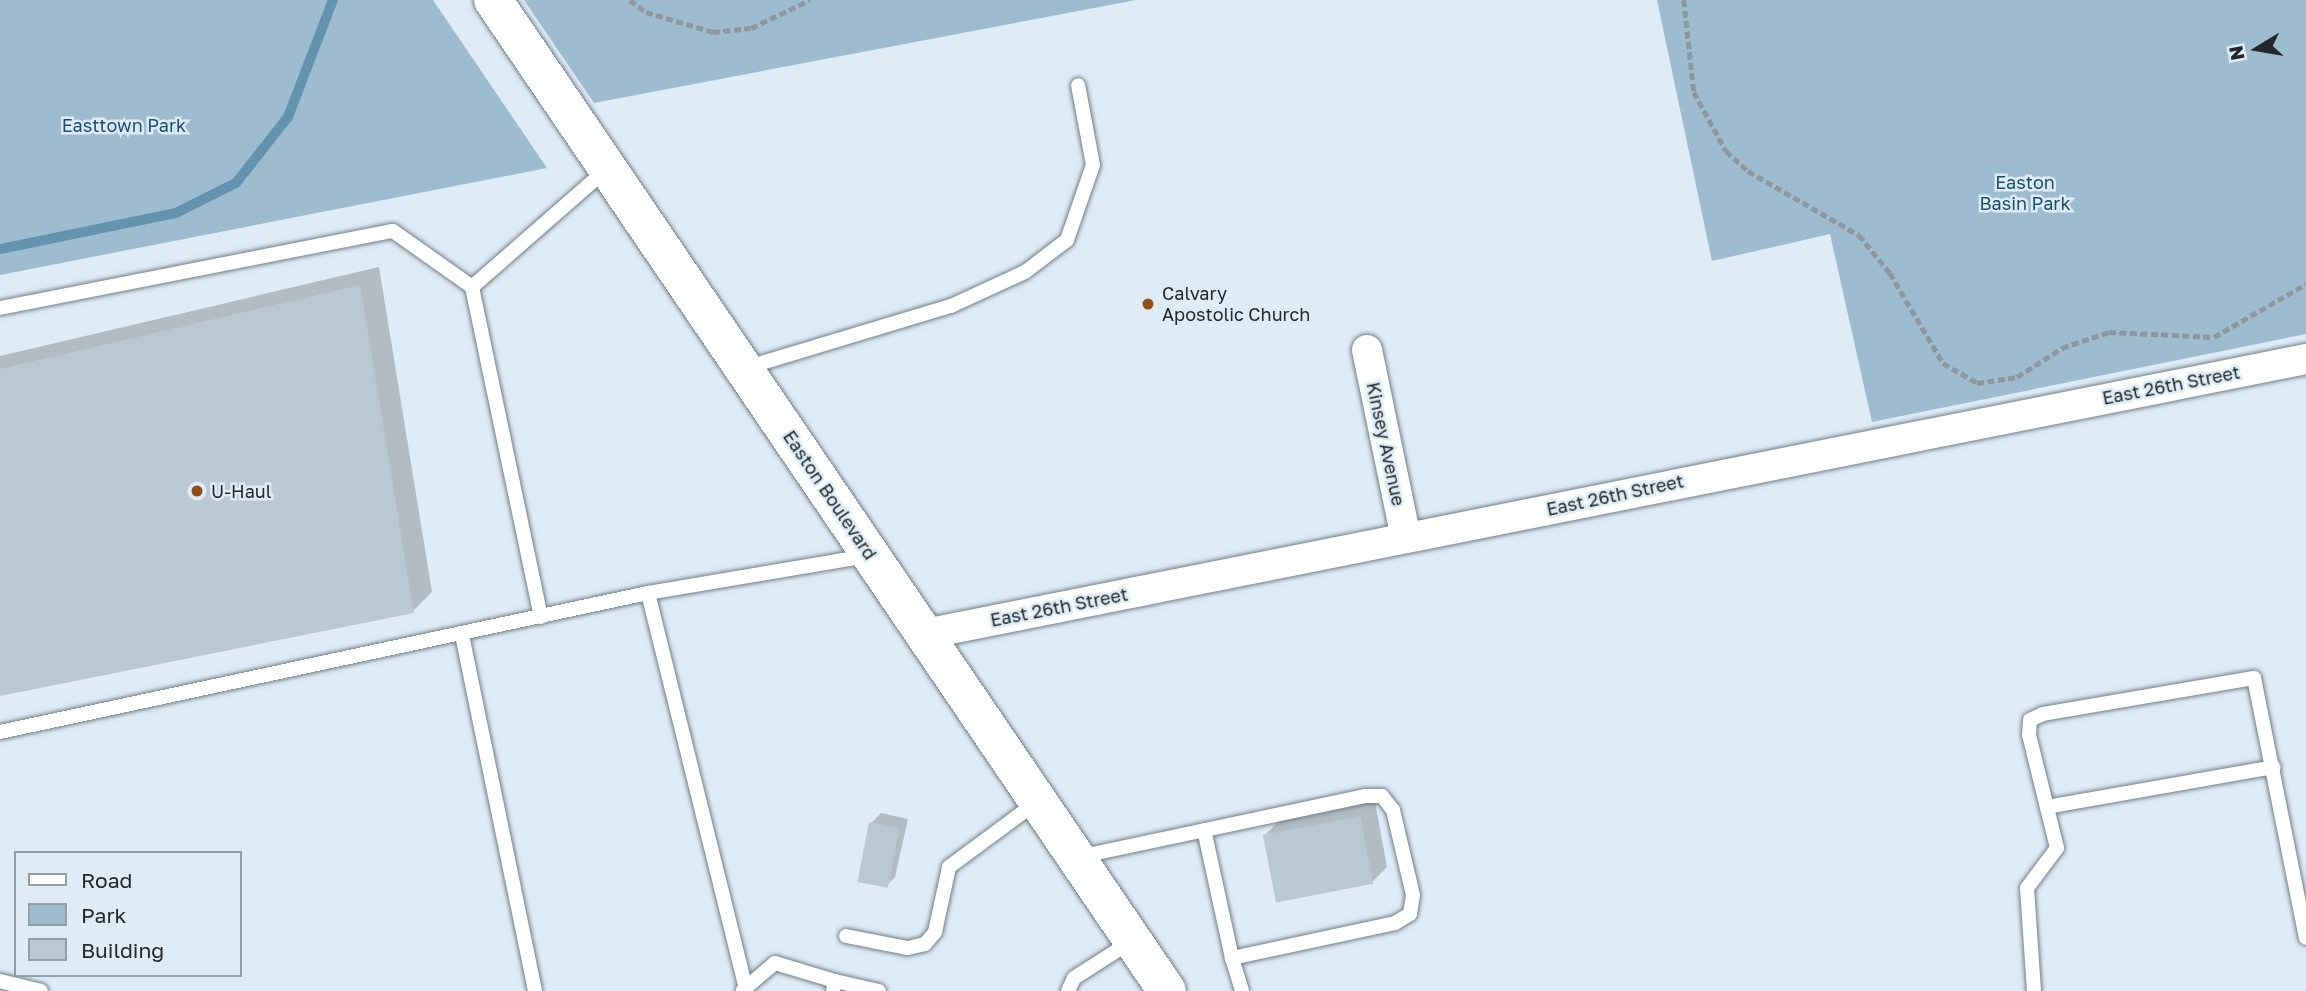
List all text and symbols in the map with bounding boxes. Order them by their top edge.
north arrow [2222,14,2292,84]
text: N [2223,44,2249,62]
park label: Easttown Park [62,114,186,136]
park label: Easton Basin Park [1979,172,2071,214]
place label: Calvary Apostolic Church [1162,283,1310,326]
marker: Calvary Apostolic Church [1140,296,1156,312]
street label: East 26th Street [2100,361,2242,409]
street label: Kinsey Avenue [1362,380,1410,508]
street label: Easton Boulevard [779,426,881,564]
street label: East 26th Street [1544,470,1686,520]
place label: U-Haul [211,480,271,502]
marker: U-Haul [189,483,205,499]
street label: East 26th Street [988,583,1130,631]
legend [14,851,242,977]
text: Road [81,867,132,893]
text: Park [81,902,126,928]
text: Building [81,937,164,963]

